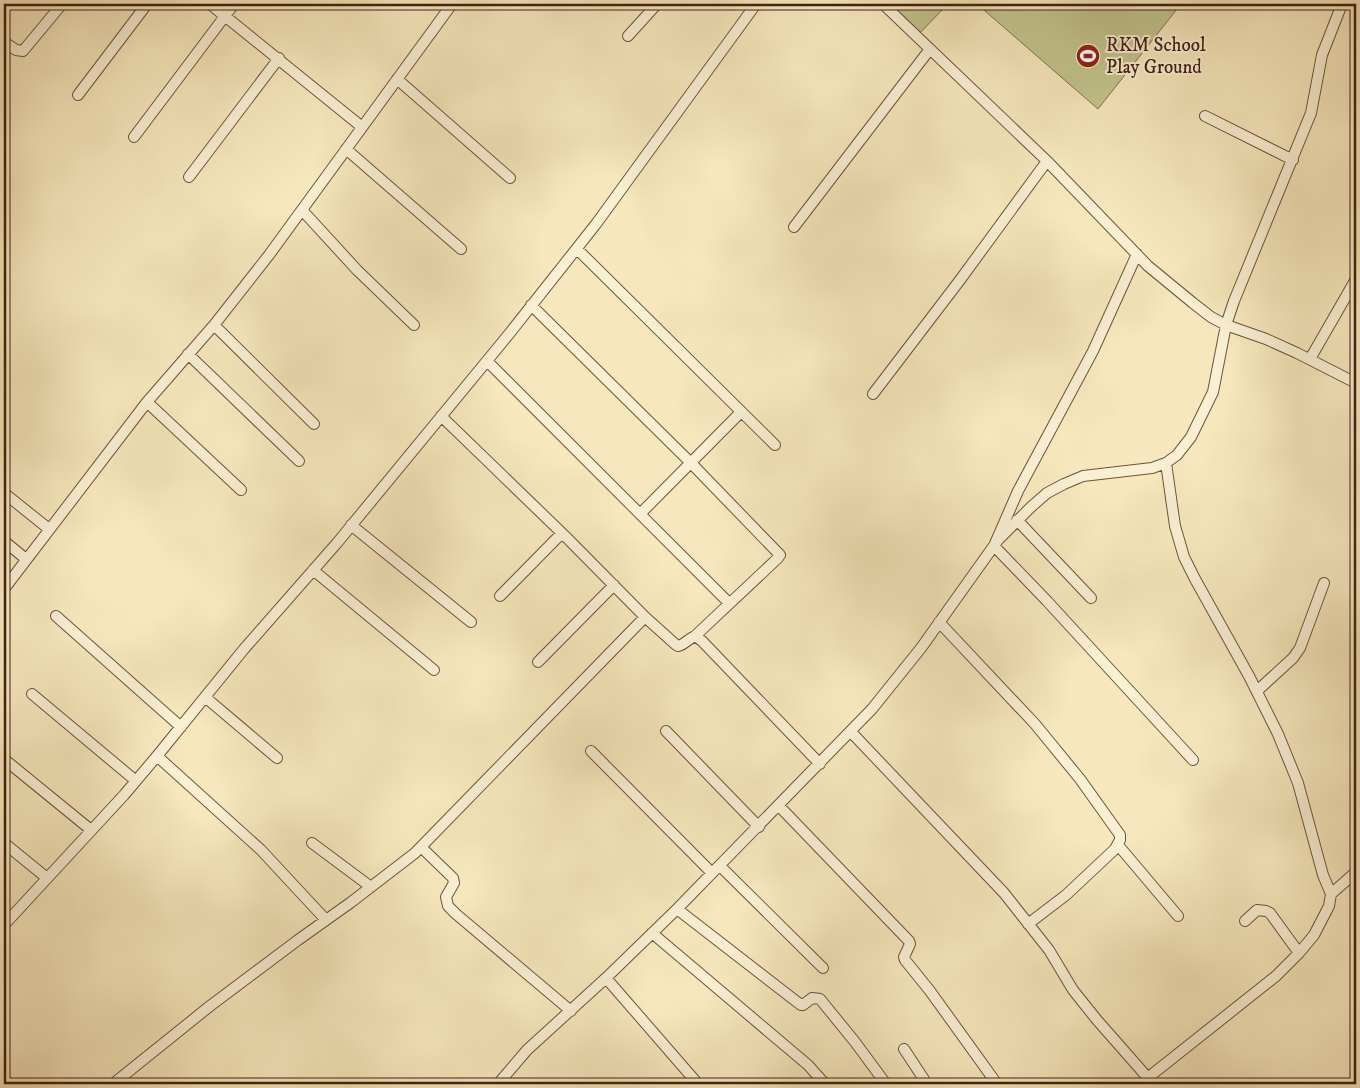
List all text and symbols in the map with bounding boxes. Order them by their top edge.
place label: RKM School Play Ground [1106,34,1206,79]
sports icon: RKM School Play Ground [1075,43,1101,69]

